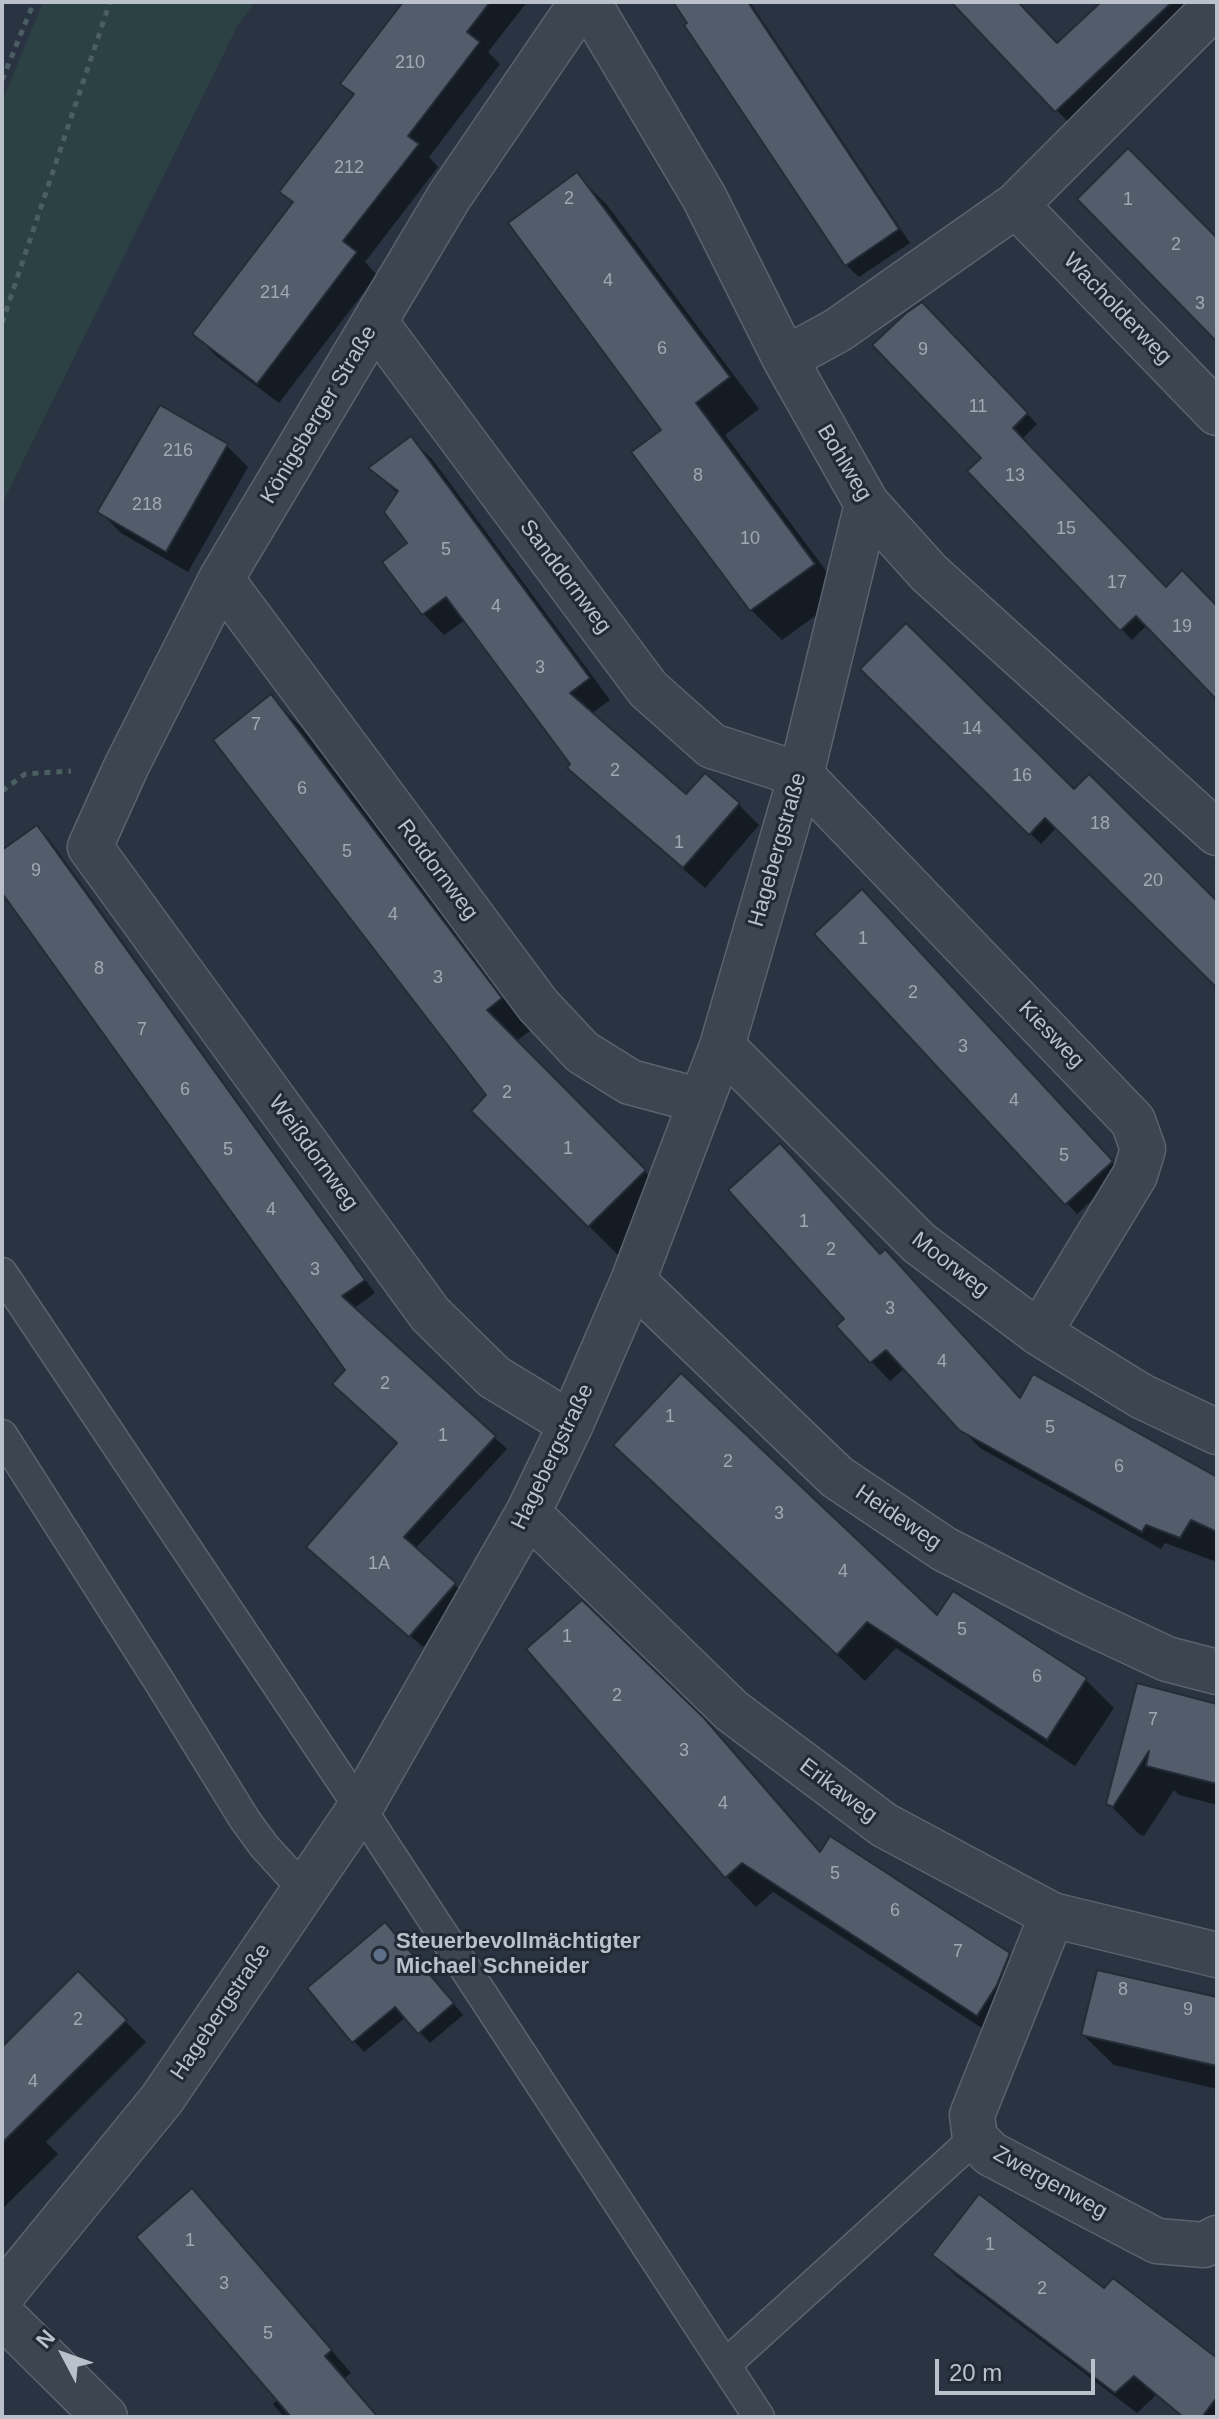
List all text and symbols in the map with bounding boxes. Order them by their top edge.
house number: 210 [395,52,425,74]
house number: 212 [334,157,364,179]
house number: 2 [564,188,574,210]
house number: 1 [1123,189,1133,211]
house number: 2 [1171,234,1181,256]
street label: Wacholderweg [1057,248,1177,370]
house number: 4 [603,270,613,292]
house number: 214 [260,282,290,304]
house number: 3 [1195,293,1205,315]
street label: Königsberger Straße [255,321,383,509]
house number: 6 [657,338,667,360]
house number: 9 [918,339,928,361]
house number: 11 [969,396,987,418]
street label: Bohlweg [811,420,877,506]
house number: 216 [163,440,193,462]
house number: 8 [693,465,703,487]
house number: 13 [1005,465,1025,487]
house number: 218 [132,494,162,516]
street label: Sanddornweg [514,515,616,639]
house number: 15 [1056,518,1076,540]
house number: 10 [740,528,760,550]
house number: 5 [441,539,451,561]
house number: 17 [1107,572,1127,594]
house number: 4 [491,596,501,618]
house number: 19 [1172,616,1192,638]
house number: 3 [535,657,545,679]
house number: 7 [251,714,261,736]
house number: 14 [962,718,982,740]
house number: 2 [610,760,620,782]
house number: 16 [1012,765,1032,787]
street label: Hagebergstraße [743,770,813,930]
house number: 6 [297,778,307,800]
house number: 18 [1090,813,1110,835]
street label: Rotdornweg [391,815,483,925]
house number: 1 [674,832,684,854]
house number: 5 [342,841,352,863]
house number: 9 [31,860,41,882]
house number: 20 [1143,870,1163,892]
house number: 4 [388,904,398,926]
house number: 1 [858,928,868,950]
house number: 8 [94,958,104,980]
house number: 3 [433,967,443,989]
house number: 2 [908,982,918,1004]
street label: Kiesweg [1013,996,1089,1074]
house number: 7 [137,1019,147,1041]
house number: 3 [958,1036,968,1058]
house number: 6 [180,1079,190,1101]
house number: 2 [502,1082,512,1104]
house number: 4 [1009,1090,1019,1112]
street label: Weißdornweg [263,1091,363,1215]
house number: 1 [563,1138,573,1160]
house number: 5 [223,1139,233,1161]
house number: 5 [1059,1145,1069,1167]
house number: 4 [266,1199,276,1221]
house number: 1 [799,1211,809,1233]
street label: Moorweg [906,1227,994,1303]
house number: 2 [826,1239,836,1261]
house number: 3 [310,1259,320,1281]
house number: 3 [885,1298,895,1320]
house number: 4 [937,1351,947,1373]
house number: 2 [380,1373,390,1395]
street label: Hagebergstraße [506,1380,600,1534]
house number: 1 [665,1406,675,1428]
house number: 5 [1045,1417,1055,1439]
house number: 1 [438,1425,448,1447]
house number: 2 [723,1451,733,1473]
house number: 6 [1114,1456,1124,1478]
street label: Heideweg [850,1480,946,1556]
house number: 3 [774,1503,784,1525]
house number: 1A [368,1553,390,1575]
house number: 4 [838,1561,848,1583]
house number: 5 [957,1619,967,1641]
house number: 1 [562,1626,572,1648]
house number: 6 [1032,1666,1042,1688]
house number: 2 [612,1685,622,1707]
house number: 7 [1148,1709,1158,1731]
house number: 3 [679,1740,689,1762]
street label: Erikaweg [794,1753,882,1829]
house number: 4 [718,1793,728,1815]
house number: 5 [830,1863,840,1885]
house number: 6 [890,1900,900,1922]
place label: Steuerbevollmächtigter Michael Schneider [396,1929,641,1980]
street label: Hagebergstraße [166,1939,276,2085]
house number: 7 [953,1941,963,1963]
marker: Steuerbevollmächtigter Michael Schneider [371,1946,389,1964]
house number: 8 [1118,1979,1128,2001]
house number: 9 [1183,1999,1193,2021]
house number: 2 [73,2009,83,2031]
house number: 4 [28,2071,38,2093]
street label: Zwergenweg [989,2141,1111,2225]
house number: 1 [185,2230,195,2252]
house number: 1 [985,2234,995,2256]
house number: 3 [219,2273,229,2295]
house number: 2 [1037,2278,1047,2300]
north arrow [24,2315,104,2395]
house number: 5 [263,2323,273,2345]
text: N [31,2325,60,2353]
scale bar [939,2343,1099,2393]
text: 20 m [949,2359,1002,2386]

